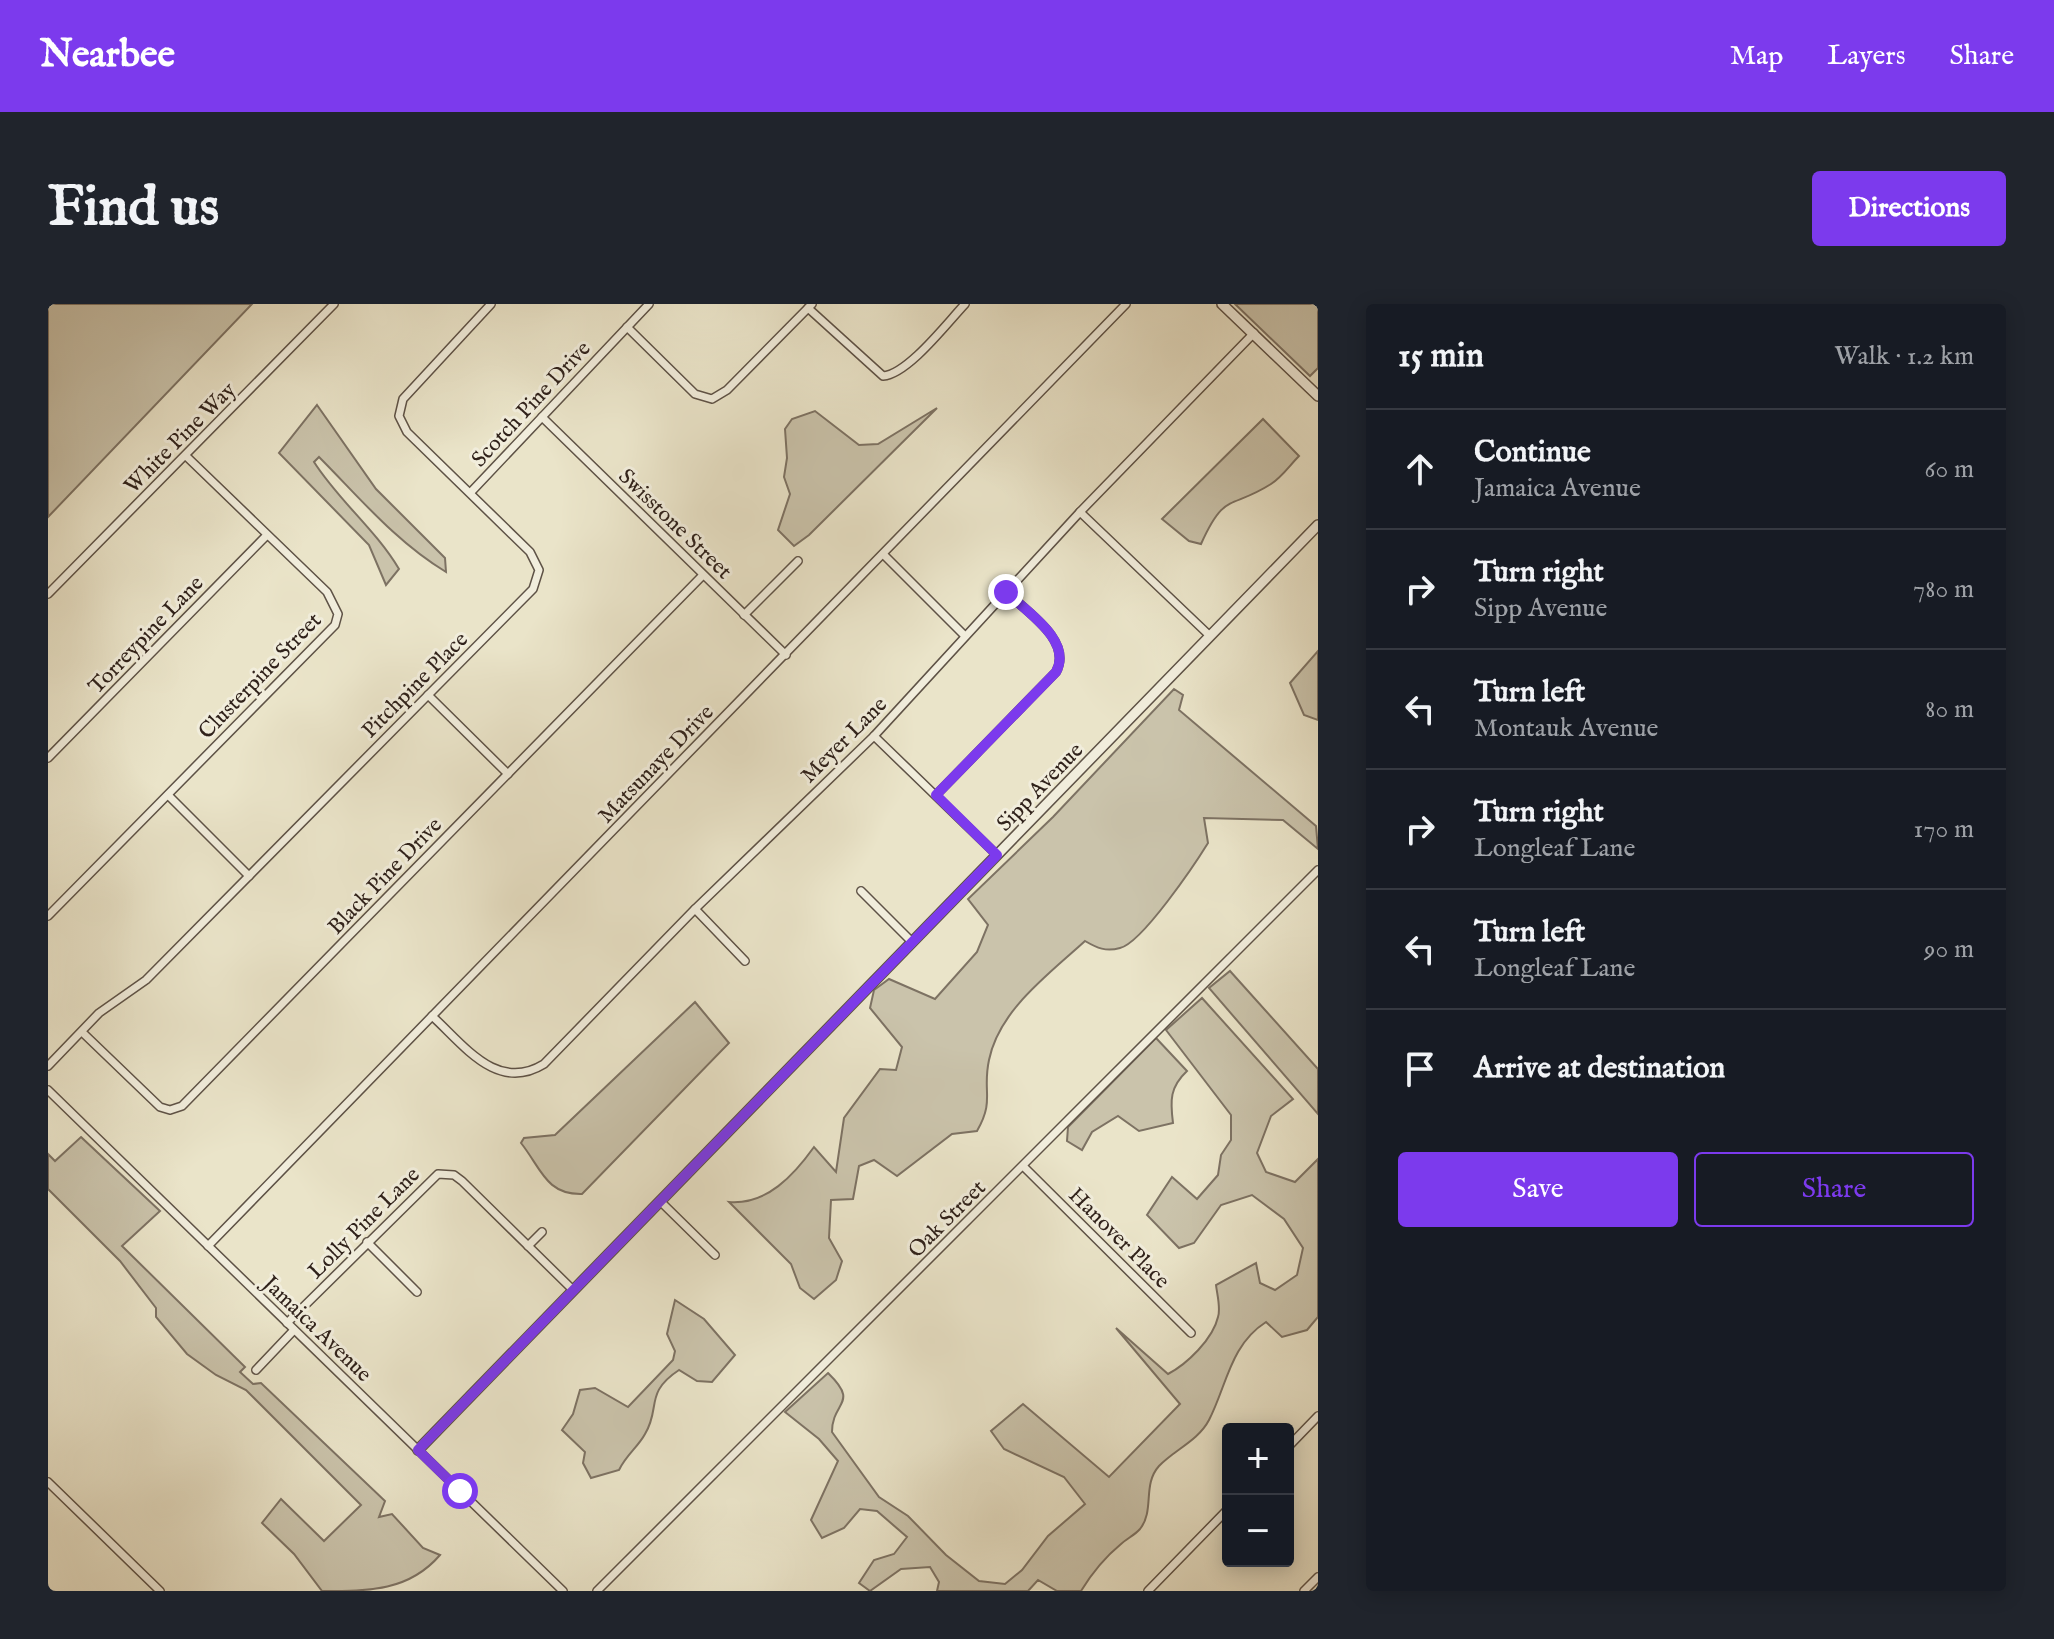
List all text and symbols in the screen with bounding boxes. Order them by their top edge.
text: Nearbee [40,32,175,80]
text: Map [1730,39,1783,74]
text: Layers [1827,39,1906,74]
text: Share [1950,39,2014,74]
button: Directions [1812,171,2006,246]
text: Find us [48,173,219,244]
street label: Scotch Pine Drive [466,335,597,473]
text: 15 min [1398,335,1484,378]
text: Walk · 1.2 km [1834,340,1974,373]
street label: White Pine Way [119,376,242,500]
text: Continue [1474,434,1591,472]
icon: ahead [1398,447,1442,491]
text: 60 m [1925,453,1974,486]
street label: Swisstone Street [612,463,738,586]
text: Jamaica Avenue [1474,472,1641,505]
text: Turn right [1474,554,1604,592]
icon: right [1398,567,1442,611]
street label: Torreypine Lane [83,570,210,701]
text: 780 m [1913,573,1974,606]
route end [988,574,1024,610]
text: Sipp Avenue [1474,592,1608,625]
street label: Clusterpine Street [193,607,328,746]
street label: Pitchpine Place [356,626,475,745]
text: Turn left [1474,674,1585,712]
icon: left [1398,687,1442,731]
street label: Meyer Lane [795,691,894,790]
text: 80 m [1925,693,1974,726]
street label: Matsunaye Drive [593,699,720,830]
text: Montauk Avenue [1474,712,1659,745]
street label: Sipp Avenue [991,737,1090,838]
text: Turn right [1474,794,1604,832]
icon: right [1398,807,1442,851]
street label: Black Pine Drive [322,812,449,941]
text: 170 m [1914,813,1974,846]
text: Longleaf Lane [1474,832,1635,865]
text: Turn left [1474,914,1585,952]
icon: left [1398,927,1442,971]
text: 90 m [1924,933,1974,966]
text: Longleaf Lane [1474,952,1635,985]
icon: arrive [1398,1047,1442,1091]
text: Arrive at destination [1474,1050,1725,1088]
button: Save [1398,1152,1678,1227]
button: Share [1694,1152,1974,1227]
street label: Lolly Pine Lane [302,1161,426,1285]
street label: Oak Street [903,1174,993,1264]
street label: Hanover Place [1062,1182,1175,1295]
street label: Jamaica Avenue [254,1268,377,1389]
map controls [1222,1423,1294,1567]
button: + [1222,1423,1294,1495]
route start [442,1473,478,1509]
button: − [1222,1495,1294,1567]

